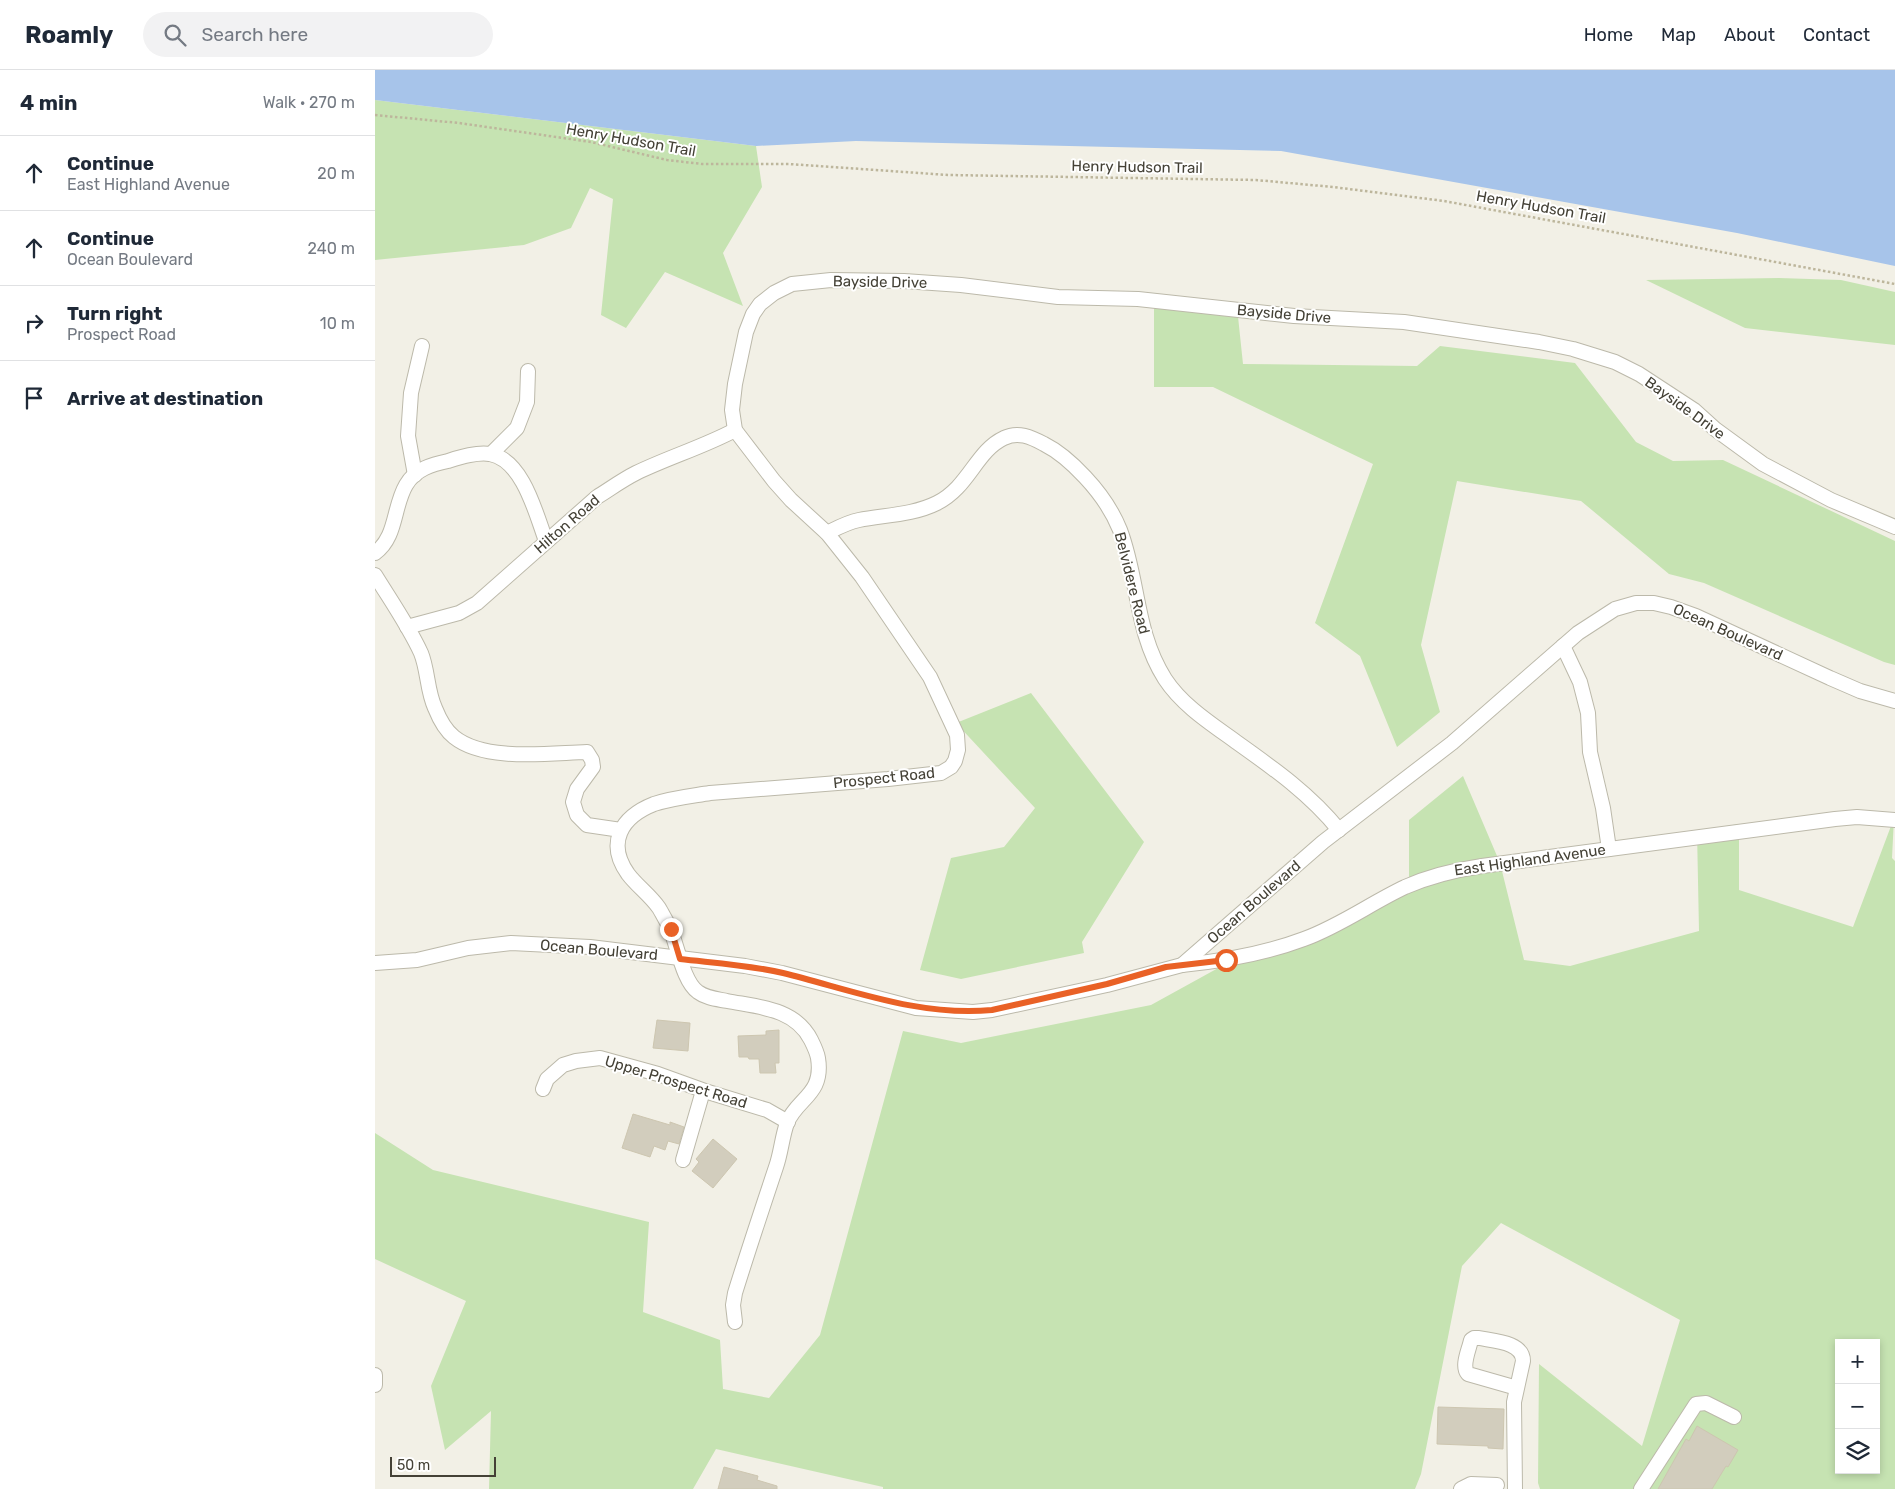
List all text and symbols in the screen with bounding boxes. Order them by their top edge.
search box [143,12,493,57]
text: Roamly [25,21,113,49]
icon: search [161,21,189,49]
text: Search here [201,23,308,46]
text: Home [1584,24,1633,46]
text: Map [1661,24,1696,46]
text: About [1724,24,1775,46]
text: Contact [1803,24,1870,46]
text: 4 min [20,90,78,115]
text: Walk · 270 m [263,93,355,112]
street label: Henry Hudson Trail [565,120,697,160]
text: Continue [67,152,154,175]
street label: Henry Hudson Trail [1071,157,1203,177]
icon: ahead [20,159,48,187]
text: 20 m [317,164,355,183]
text: East Highland Avenue [67,175,230,194]
street label: Henry Hudson Trail [1475,187,1607,227]
text: Continue [67,227,154,250]
icon: ahead [20,234,48,262]
text: 240 m [308,239,355,258]
text: Ocean Boulevard [67,250,193,269]
street label: Bayside Drive [833,272,927,292]
street label: Bayside Drive [1236,301,1332,327]
text: Turn right [67,302,162,325]
icon: right [20,309,48,337]
text: 10 m [320,314,355,333]
text: Prospect Road [67,325,176,344]
street label: Bayside Drive [1641,373,1729,443]
icon: arrive [20,384,48,412]
text: Arrive at destination [67,387,263,410]
street label: Hilton Road [531,491,603,557]
street label: Belvidere Road [1111,530,1153,636]
street label: Ocean Boulevard [1670,600,1786,664]
street label: Prospect Road [832,764,936,792]
street label: East Highland Avenue [1453,840,1607,880]
street label: Ocean Boulevard [1204,856,1304,948]
route end [660,918,683,941]
street label: Ocean Boulevard [539,936,659,964]
route start [1215,949,1238,972]
street label: Upper Prospect Road [603,1052,749,1112]
map controls [1835,1339,1880,1474]
button: + [1835,1339,1880,1384]
button: − [1835,1384,1880,1429]
button: layers [1835,1429,1880,1474]
scale bar [390,1454,496,1477]
text: 50 m [397,1457,430,1474]

